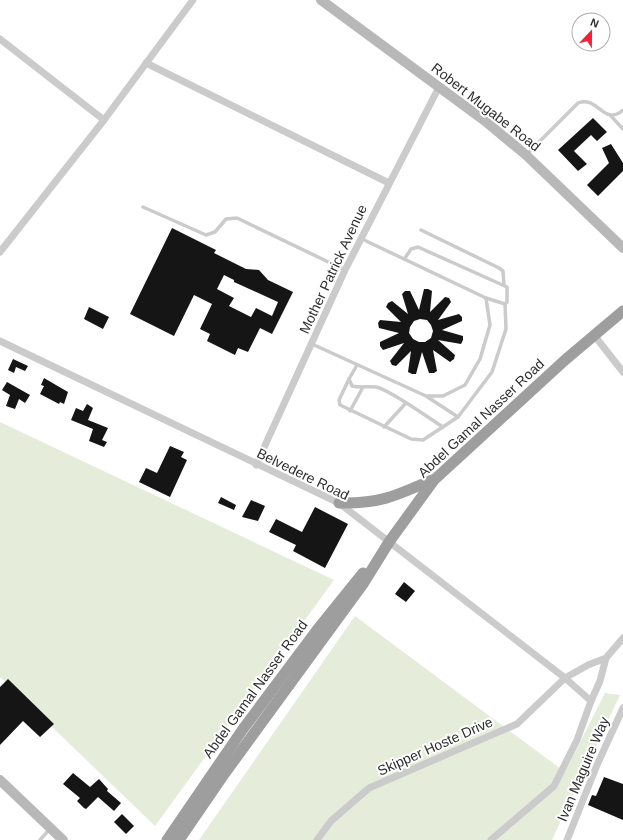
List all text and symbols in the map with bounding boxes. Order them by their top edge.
north arrow [571,12,611,52]
text: N [589,16,601,30]
street label: Robert Mugabe Road [428,59,544,155]
street label: Mother Patrick Avenue [296,202,370,336]
street label: Abdel Gamal Nasser Road [415,355,547,481]
street label: Belvedere Road [254,445,352,503]
street label: Abdel Gamal Nasser Road [200,617,310,761]
street label: Skipper Hoste Drive [375,713,495,779]
street label: Ivan Maguire Way [554,714,612,824]

